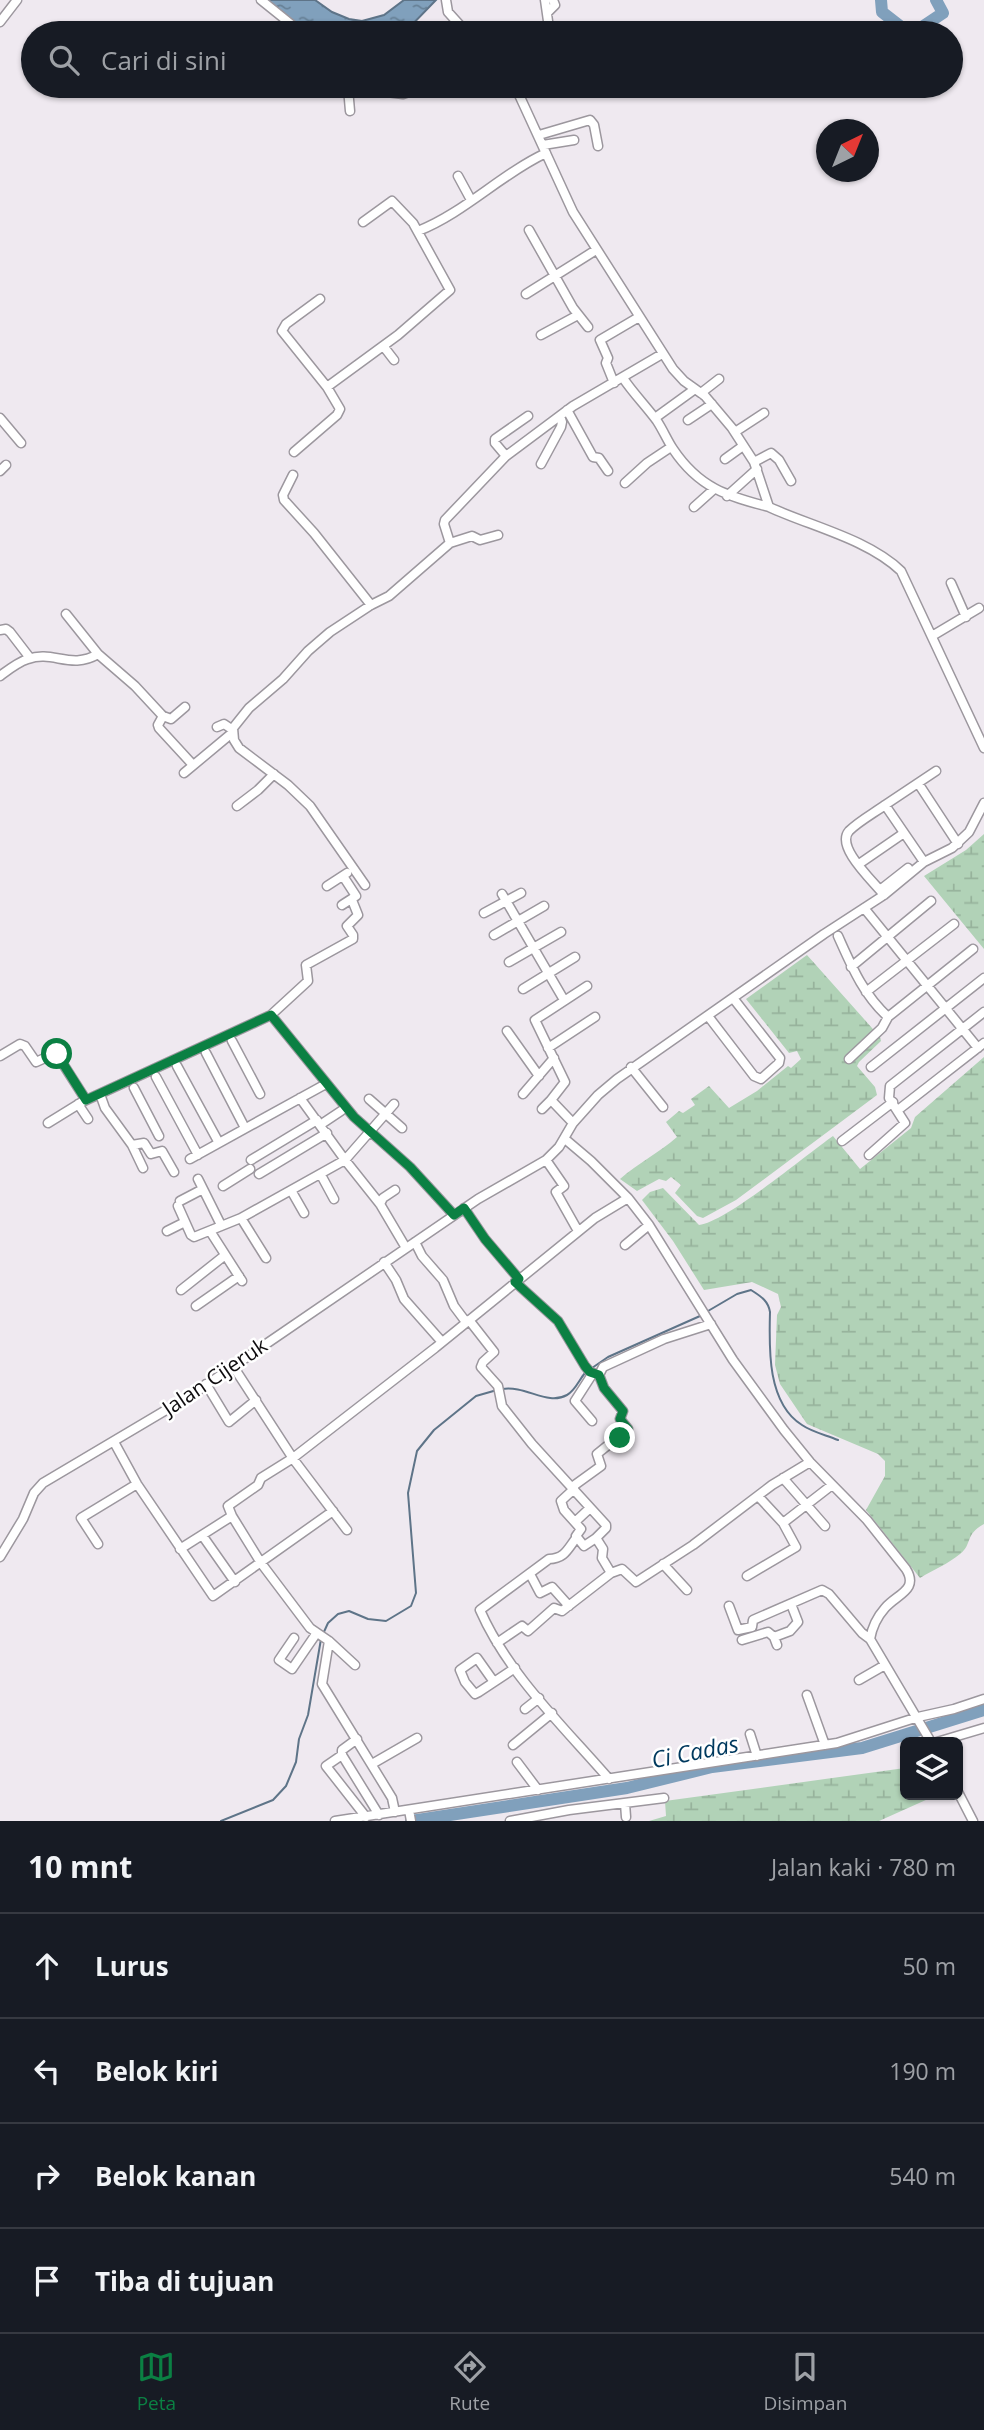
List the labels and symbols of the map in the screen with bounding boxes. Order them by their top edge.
north arrow [816,119,879,182]
route start [41,1038,72,1069]
street label: Jalan Cijeruk [155,1331,272,1423]
route end [604,1422,635,1453]
water label: Ci Cadas [649,1727,741,1775]

